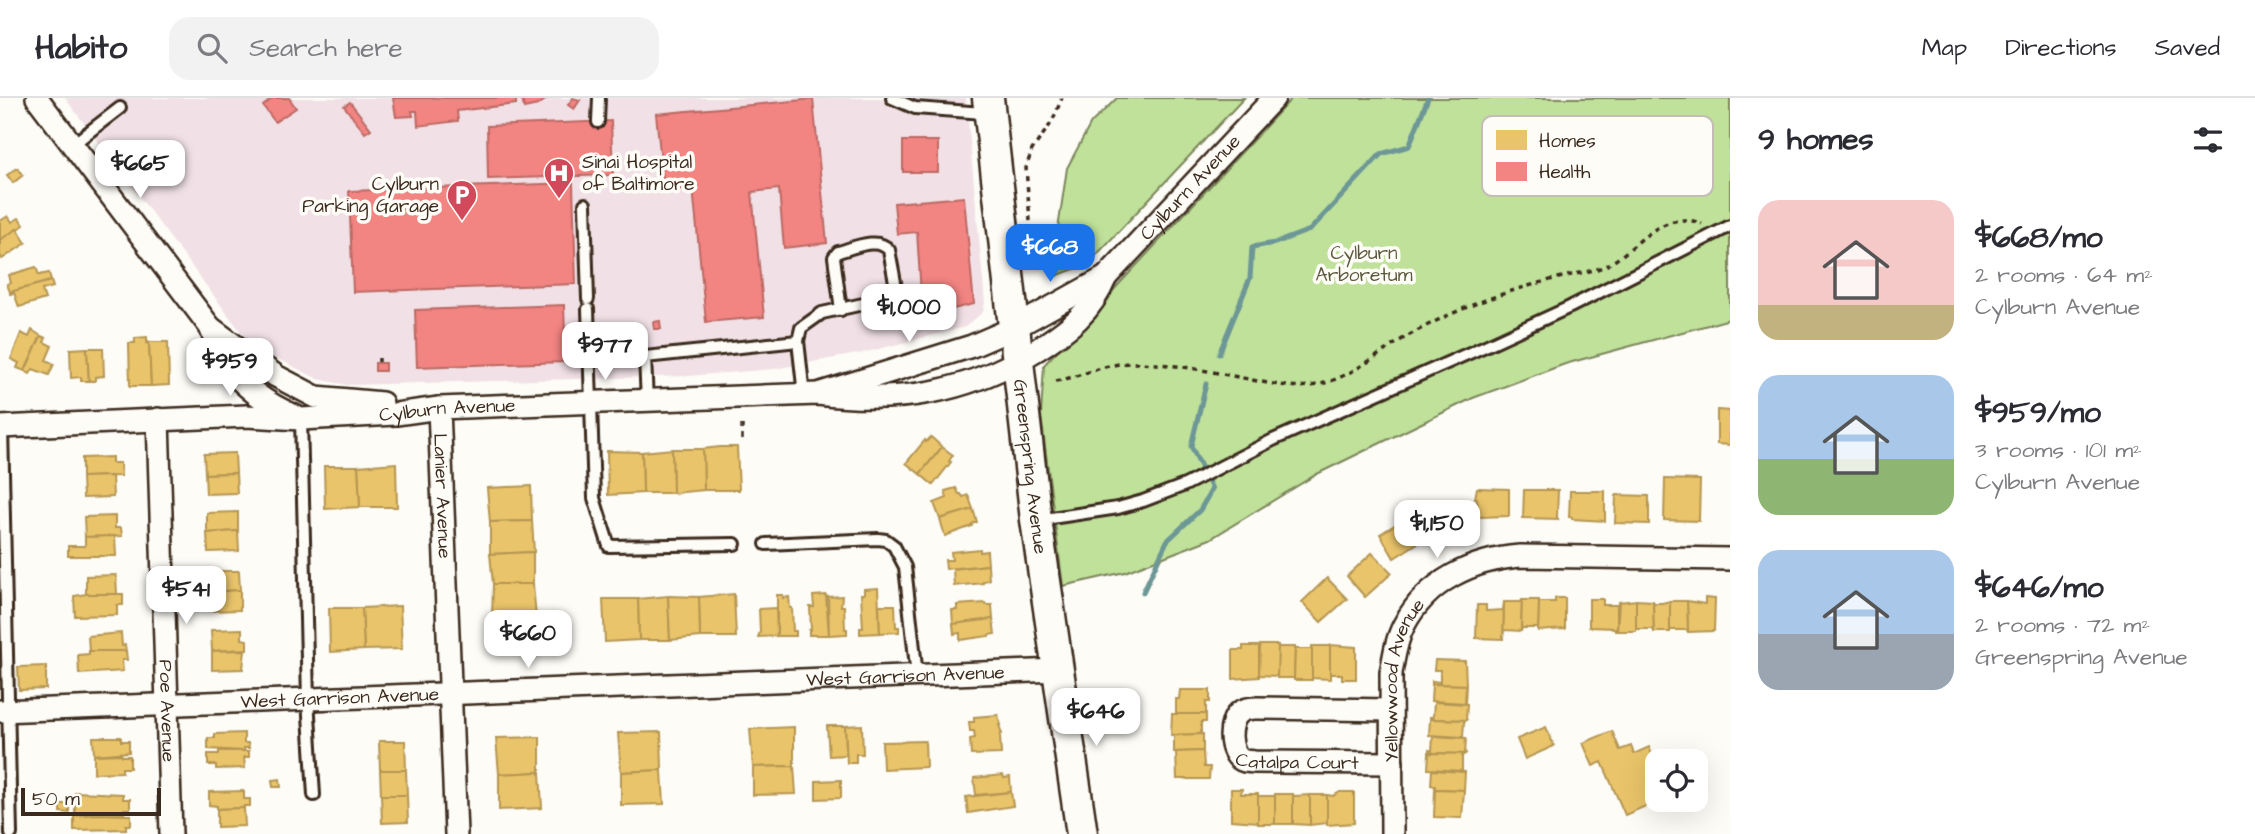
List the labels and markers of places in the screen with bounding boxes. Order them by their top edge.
pin: $665 [99,140,181,200]
place label: Sinai Hospital of Baltimore [582,149,695,198]
hospital icon: Sinai Hospital of Baltimore [542,156,576,200]
place label: Cylburn Parking Garage [302,171,439,221]
parking icon: Cylburn Parking Garage [445,178,479,222]
pin: $668 [1009,225,1091,284]
pin: $1,000 [852,285,966,344]
pin: $977 [564,322,646,382]
pin: $959 [189,338,271,398]
pin: $1,150 [1380,500,1494,560]
pin: $541 [145,566,227,626]
pin: $660 [487,610,569,670]
pin: $646 [1055,688,1137,748]

